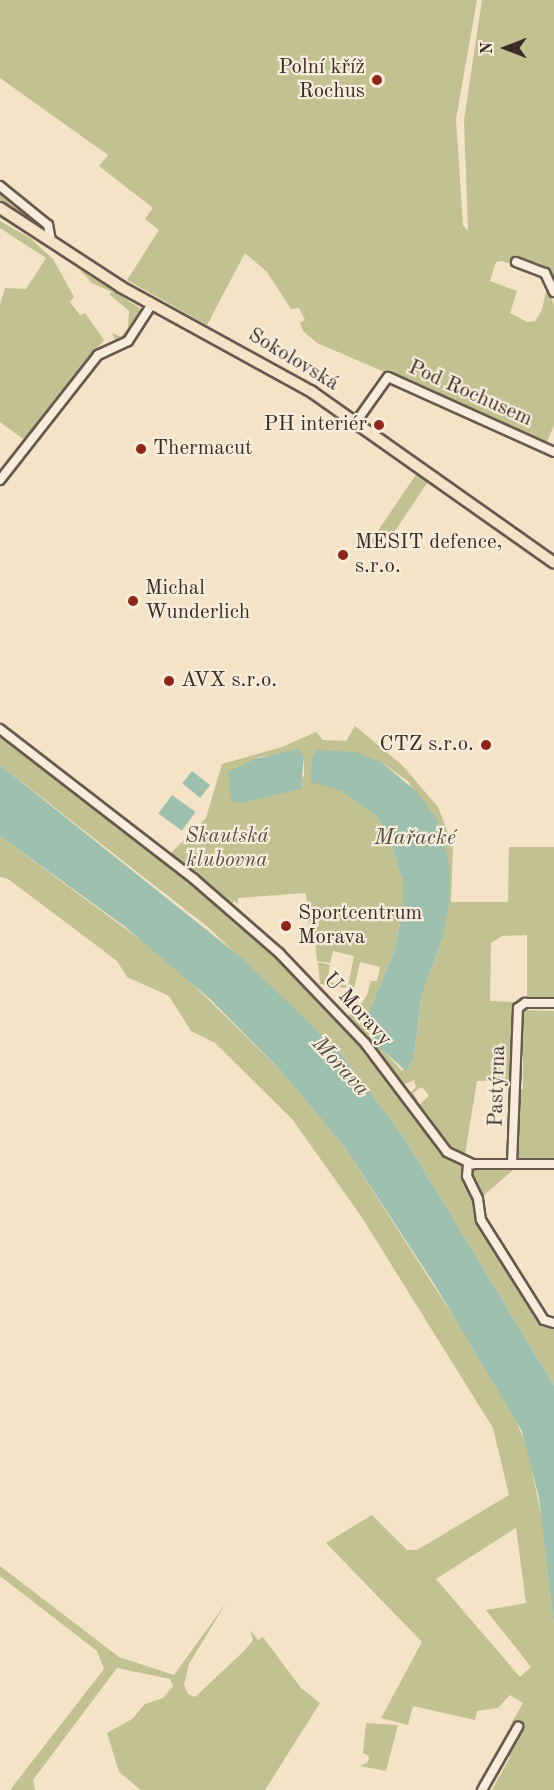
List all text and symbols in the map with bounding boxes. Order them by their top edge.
north arrow [476,18,536,78]
text: N [480,42,496,54]
place label: Polní kříž Rochus [278,55,365,105]
marker: Polní kříž Rochus [370,73,384,87]
street label: Sokolovská [243,323,343,397]
street label: Pod Rochusem [404,355,536,433]
place label: PH interiér [264,412,367,438]
marker: PH interiér [372,418,386,432]
place label: Thermacut [153,436,252,462]
marker: Thermacut [134,442,148,456]
place label: MESIT defence, s.r.o. [355,530,503,580]
marker: MESIT defence, s.r.o. [336,548,350,562]
place label: Michal Wunderlich [145,576,250,626]
marker: Michal Wunderlich [126,594,140,608]
place label: AVX s.r.o. [181,668,277,694]
marker: AVX s.r.o. [162,674,176,688]
place label: CTZ s.r.o. [380,732,474,758]
marker: CTZ s.r.o. [479,738,493,752]
park label: Skautská klubovna [185,824,269,874]
water label: Mařacké [374,826,456,852]
place label: Sportcentrum Morava [298,901,422,951]
marker: Sportcentrum Morava [279,919,293,933]
street label: U Moravy [317,968,397,1052]
water label: Morava [306,1031,374,1103]
street label: Pastýrna [484,1045,512,1127]

